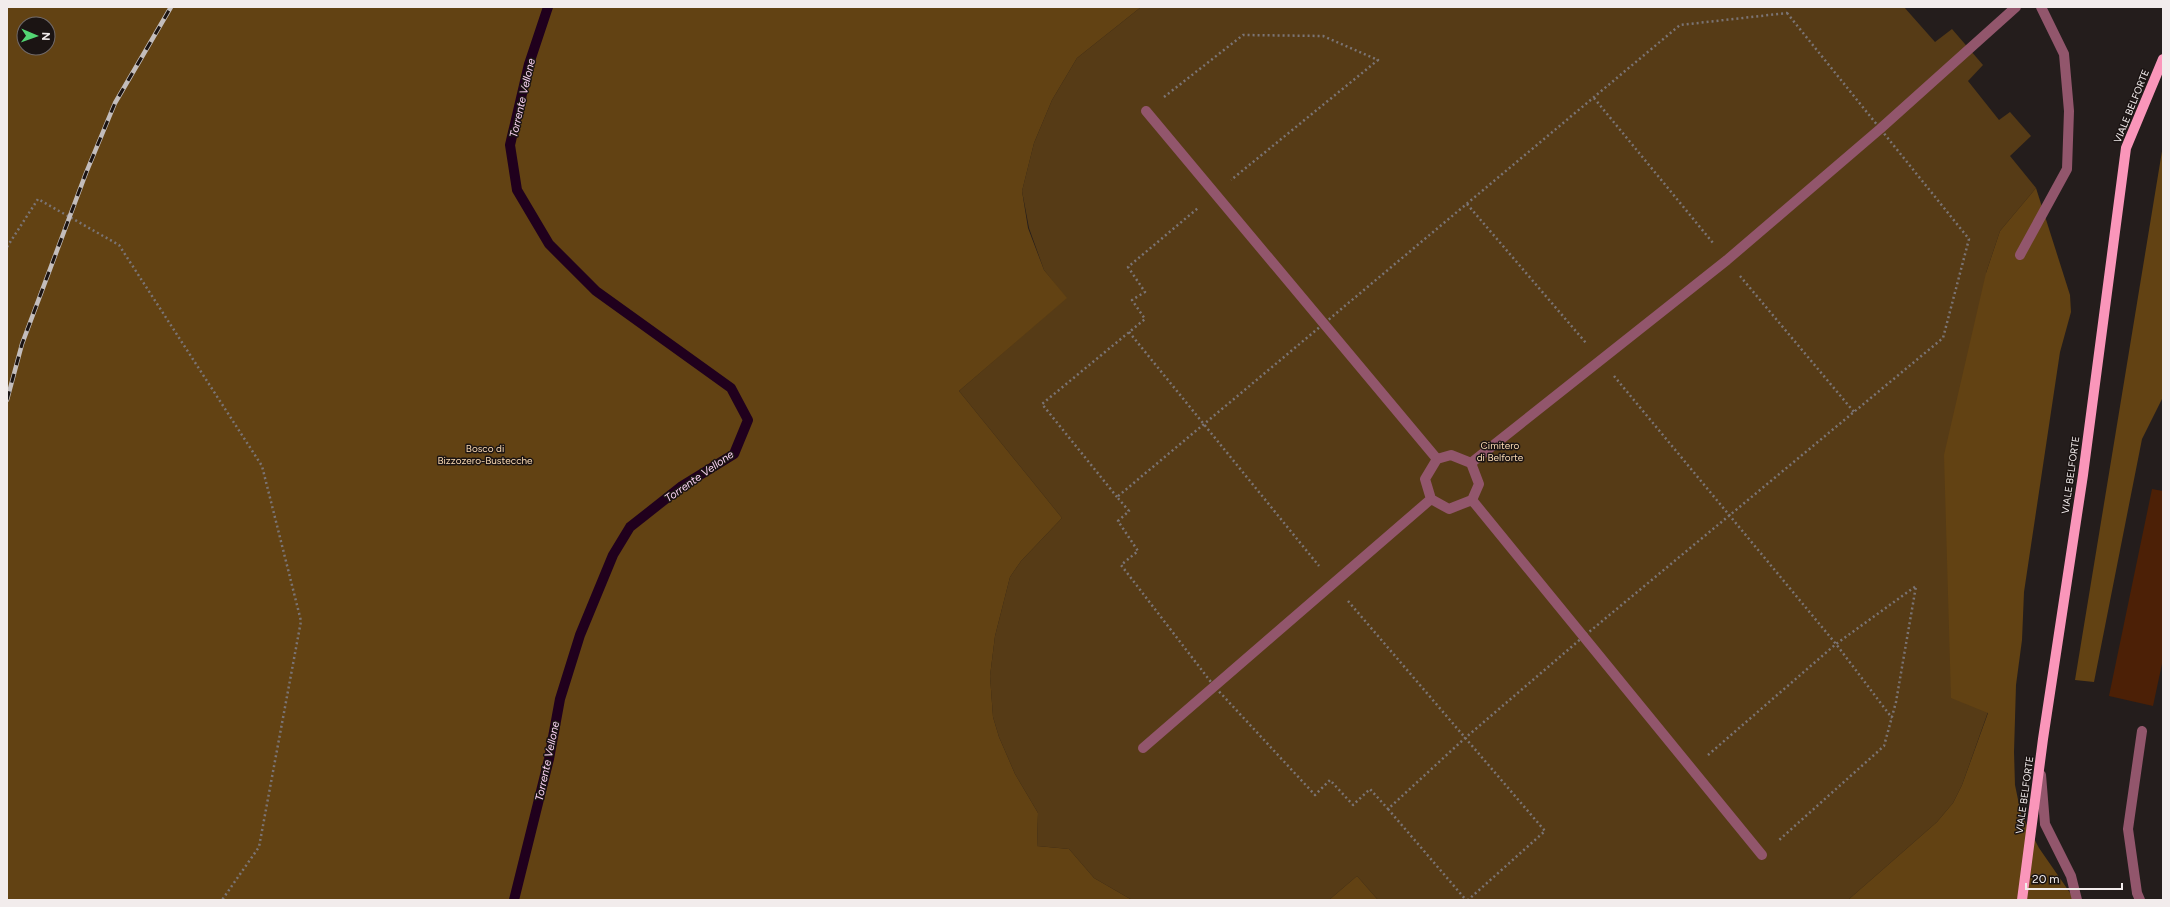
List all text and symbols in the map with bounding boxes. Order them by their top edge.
north arrow [16,16,56,56]
text: N [39,32,52,41]
water label: Torrente Vellone [507,57,538,139]
street label: VIALE BELFORTE [2111,67,2152,145]
street label: VIALE BELFORTE [2059,435,2082,515]
park label: Cimitero di Belforte [1477,439,1524,464]
park label: Bosco di Bizzozero-Bustecche [437,442,533,467]
water label: Torrente Vellone [662,448,736,505]
water label: Torrente Vellone [533,720,562,802]
street label: VIALE BELFORTE [2013,755,2036,835]
scale bar [2026,865,2122,891]
text: 20 m [2032,872,2060,886]

